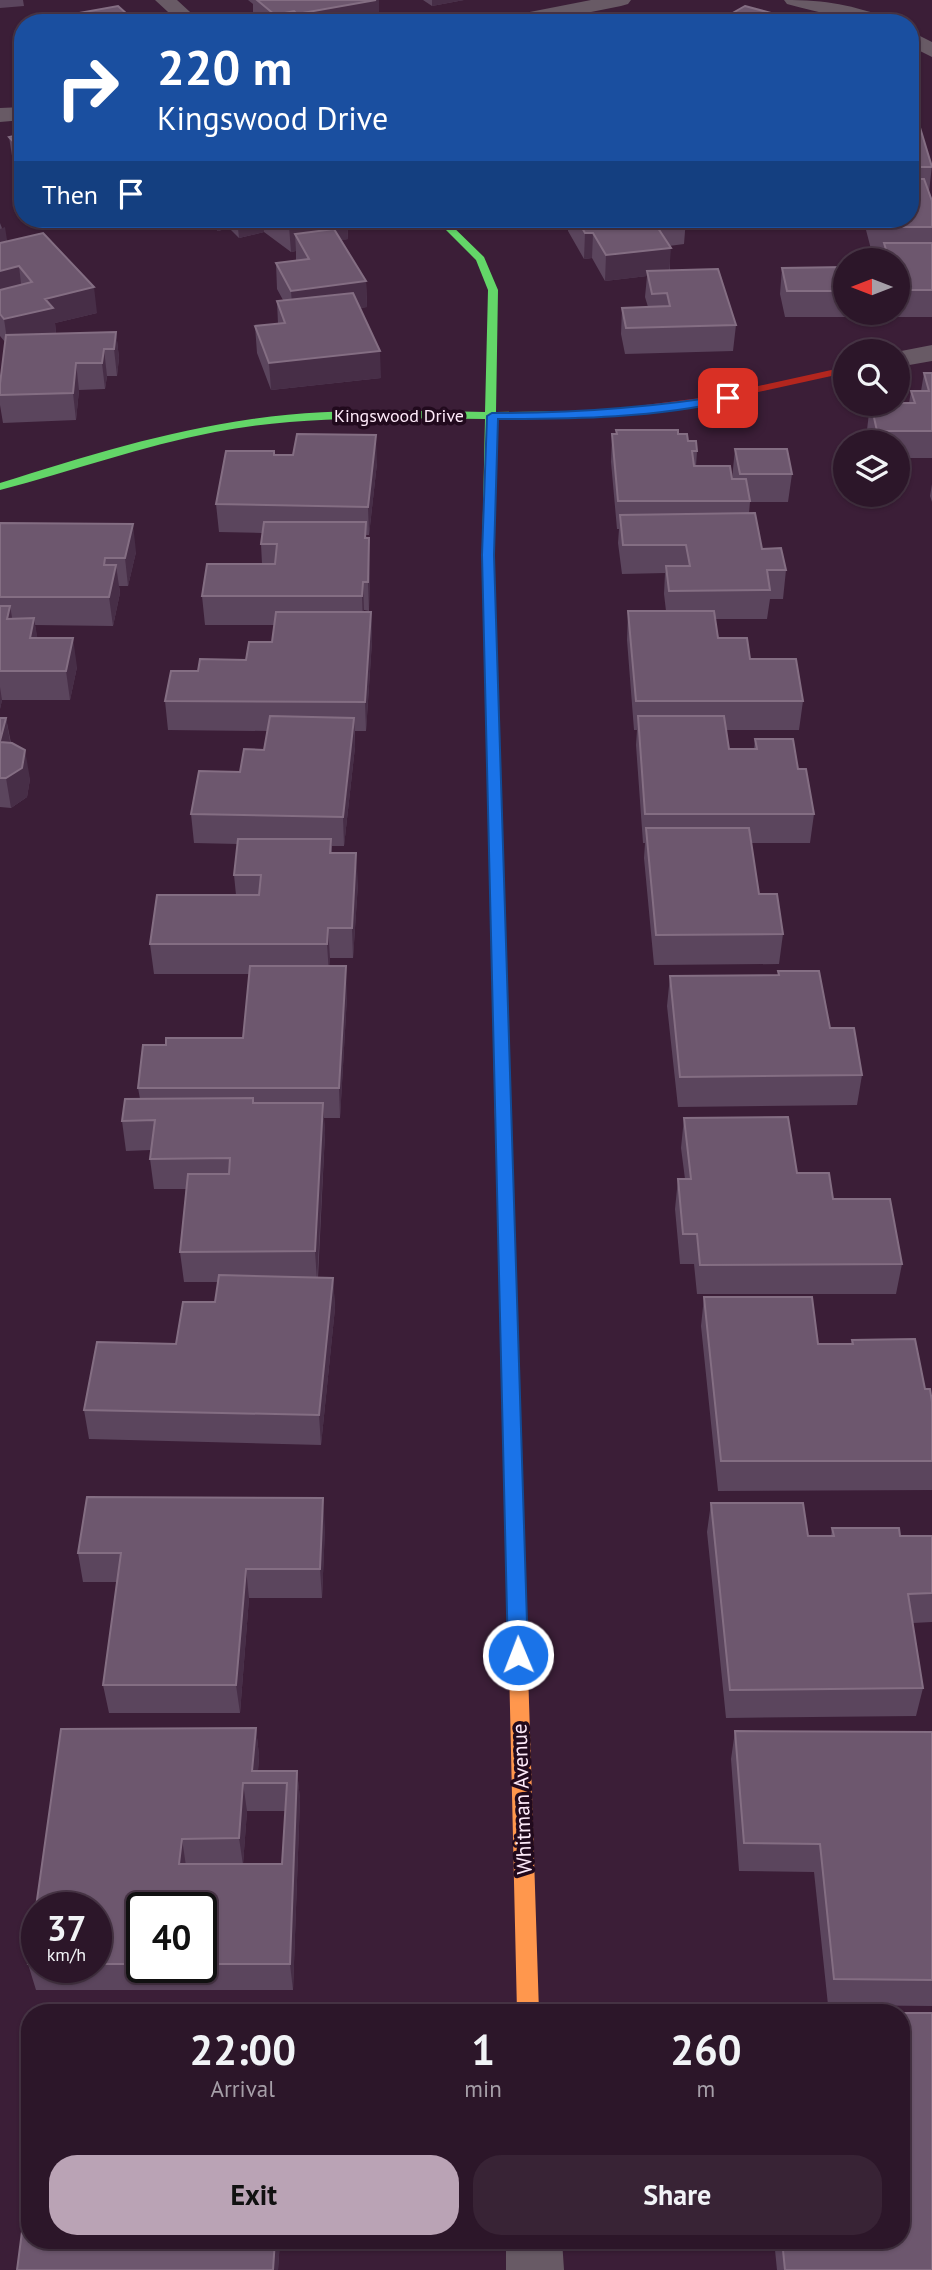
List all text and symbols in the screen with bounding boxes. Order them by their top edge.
text: 220 m [157,35,292,99]
icon: right [42,42,133,133]
text: Kingswood Drive [157,97,388,139]
icon: arrive [112,175,150,213]
text: Then [42,178,98,211]
north arrow [833,248,910,326]
map controls [833,248,910,507]
button: search [833,339,910,416]
pin [698,368,758,428]
icon: arrive [709,379,747,417]
street label: Kingswood Drive [334,404,464,427]
button: layers [833,430,910,507]
position arrow [481,1618,555,1692]
street label: Whitman Avenue [505,1723,538,1875]
speed limit sign: 40 [126,1892,217,1983]
text: 37 [47,1905,86,1951]
text: km/h [47,1943,86,1966]
text: 22:00 [189,2022,296,2077]
text: 1 [471,2022,495,2077]
text: 260 [670,2022,742,2077]
text: Arrival [210,2074,275,2103]
text: min [464,2074,502,2103]
text: m [697,2074,715,2103]
button: Exit [49,2155,459,2235]
button: Share [473,2155,882,2235]

